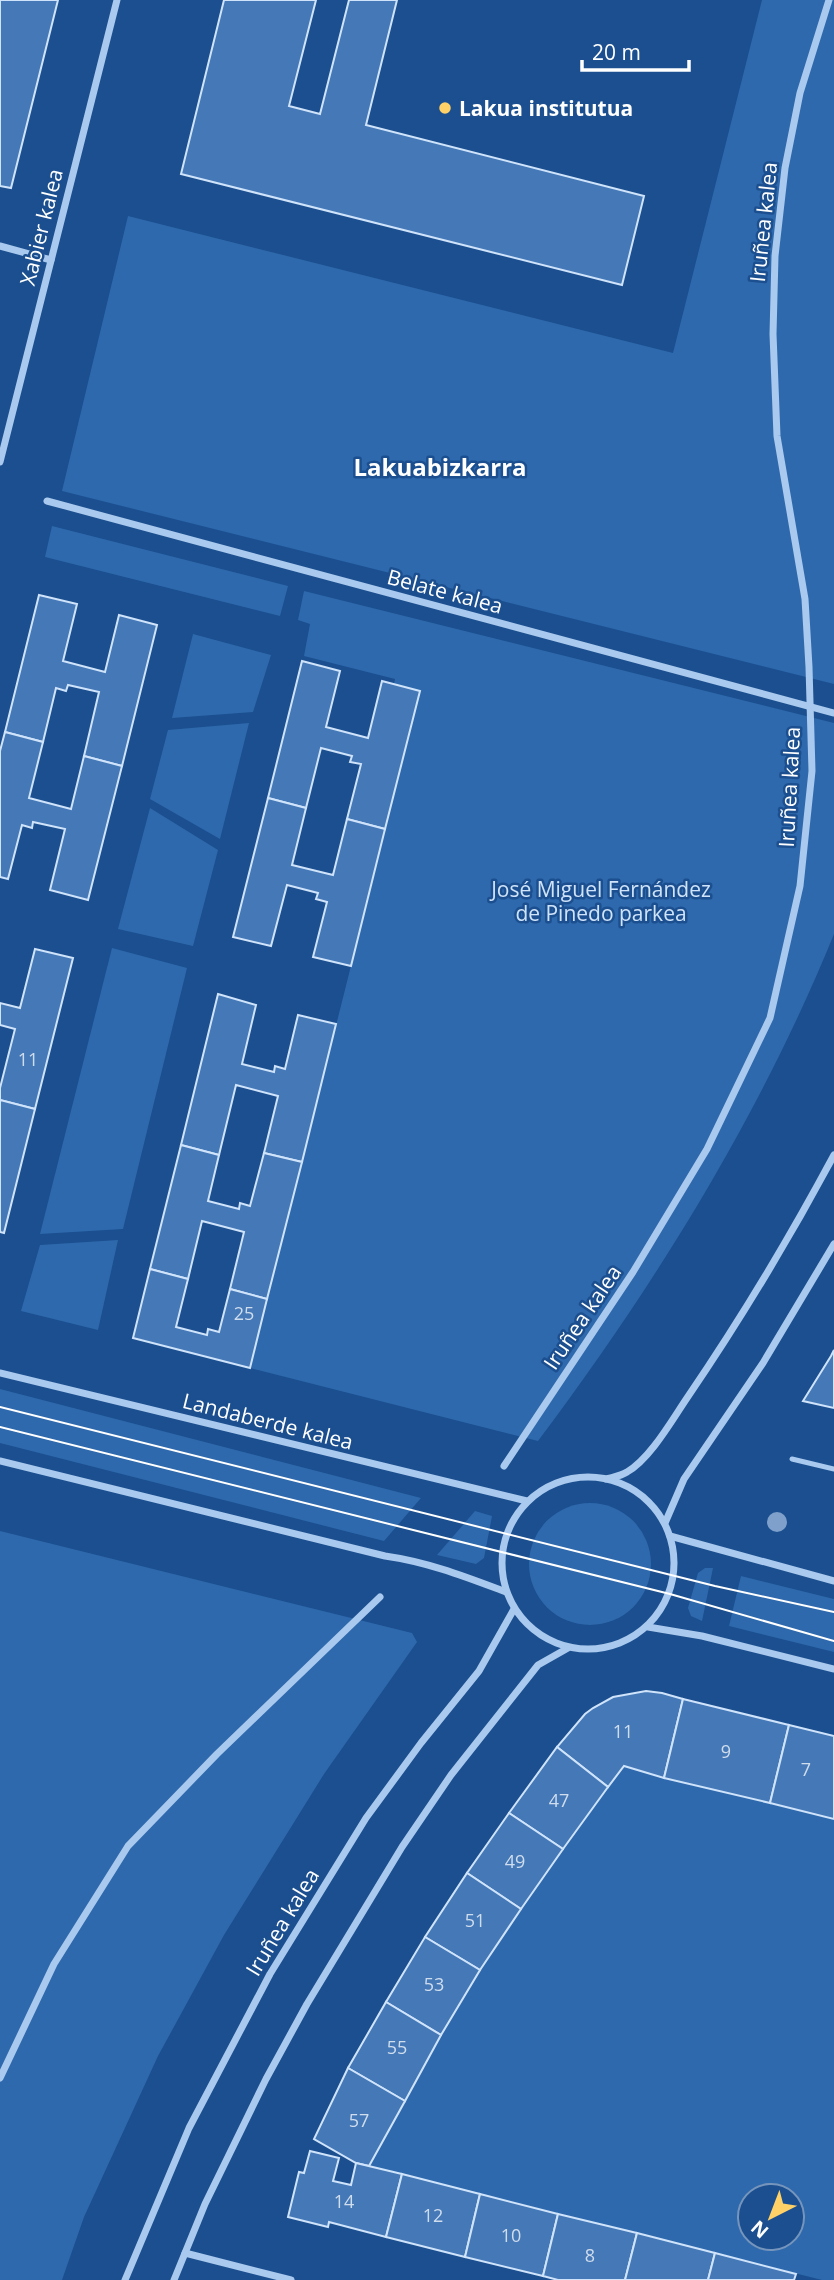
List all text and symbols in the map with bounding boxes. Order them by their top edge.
scale bar [582,28,689,72]
text: 20 m [592,38,641,66]
place label: Lakua institutua [459,94,633,122]
marker: Lakua institutua [437,100,453,116]
street label: Iruñea kalea [743,161,783,283]
street label: Xabier kalea [13,166,69,288]
district label: Lakuabizkarra [353,450,527,483]
street label: Belate kalea [384,562,506,620]
street label: Iruñea kalea [772,726,806,848]
park label: José Miguel Fernández de Pinedo parkea [489,875,711,927]
house number: 11 [18,1047,38,1071]
street label: Iruñea kalea [537,1259,627,1375]
house number: 25 [234,1301,254,1325]
street label: Landaberde kalea [180,1386,356,1456]
house number: 11 [613,1719,633,1743]
house number: 9 [721,1739,731,1763]
house number: 7 [801,1757,811,1781]
house number: 47 [549,1788,569,1812]
house number: 49 [505,1849,525,1873]
street label: Iruñea kalea [239,1863,325,1981]
house number: 51 [465,1908,485,1932]
house number: 53 [424,1972,444,1996]
house number: 55 [387,2035,407,2059]
house number: 57 [349,2108,369,2132]
north arrow [736,2182,806,2252]
house number: 14 [334,2189,354,2213]
house number: 12 [423,2203,443,2227]
text: N [745,2215,774,2244]
house number: 10 [501,2223,521,2247]
house number: 8 [585,2243,595,2267]

